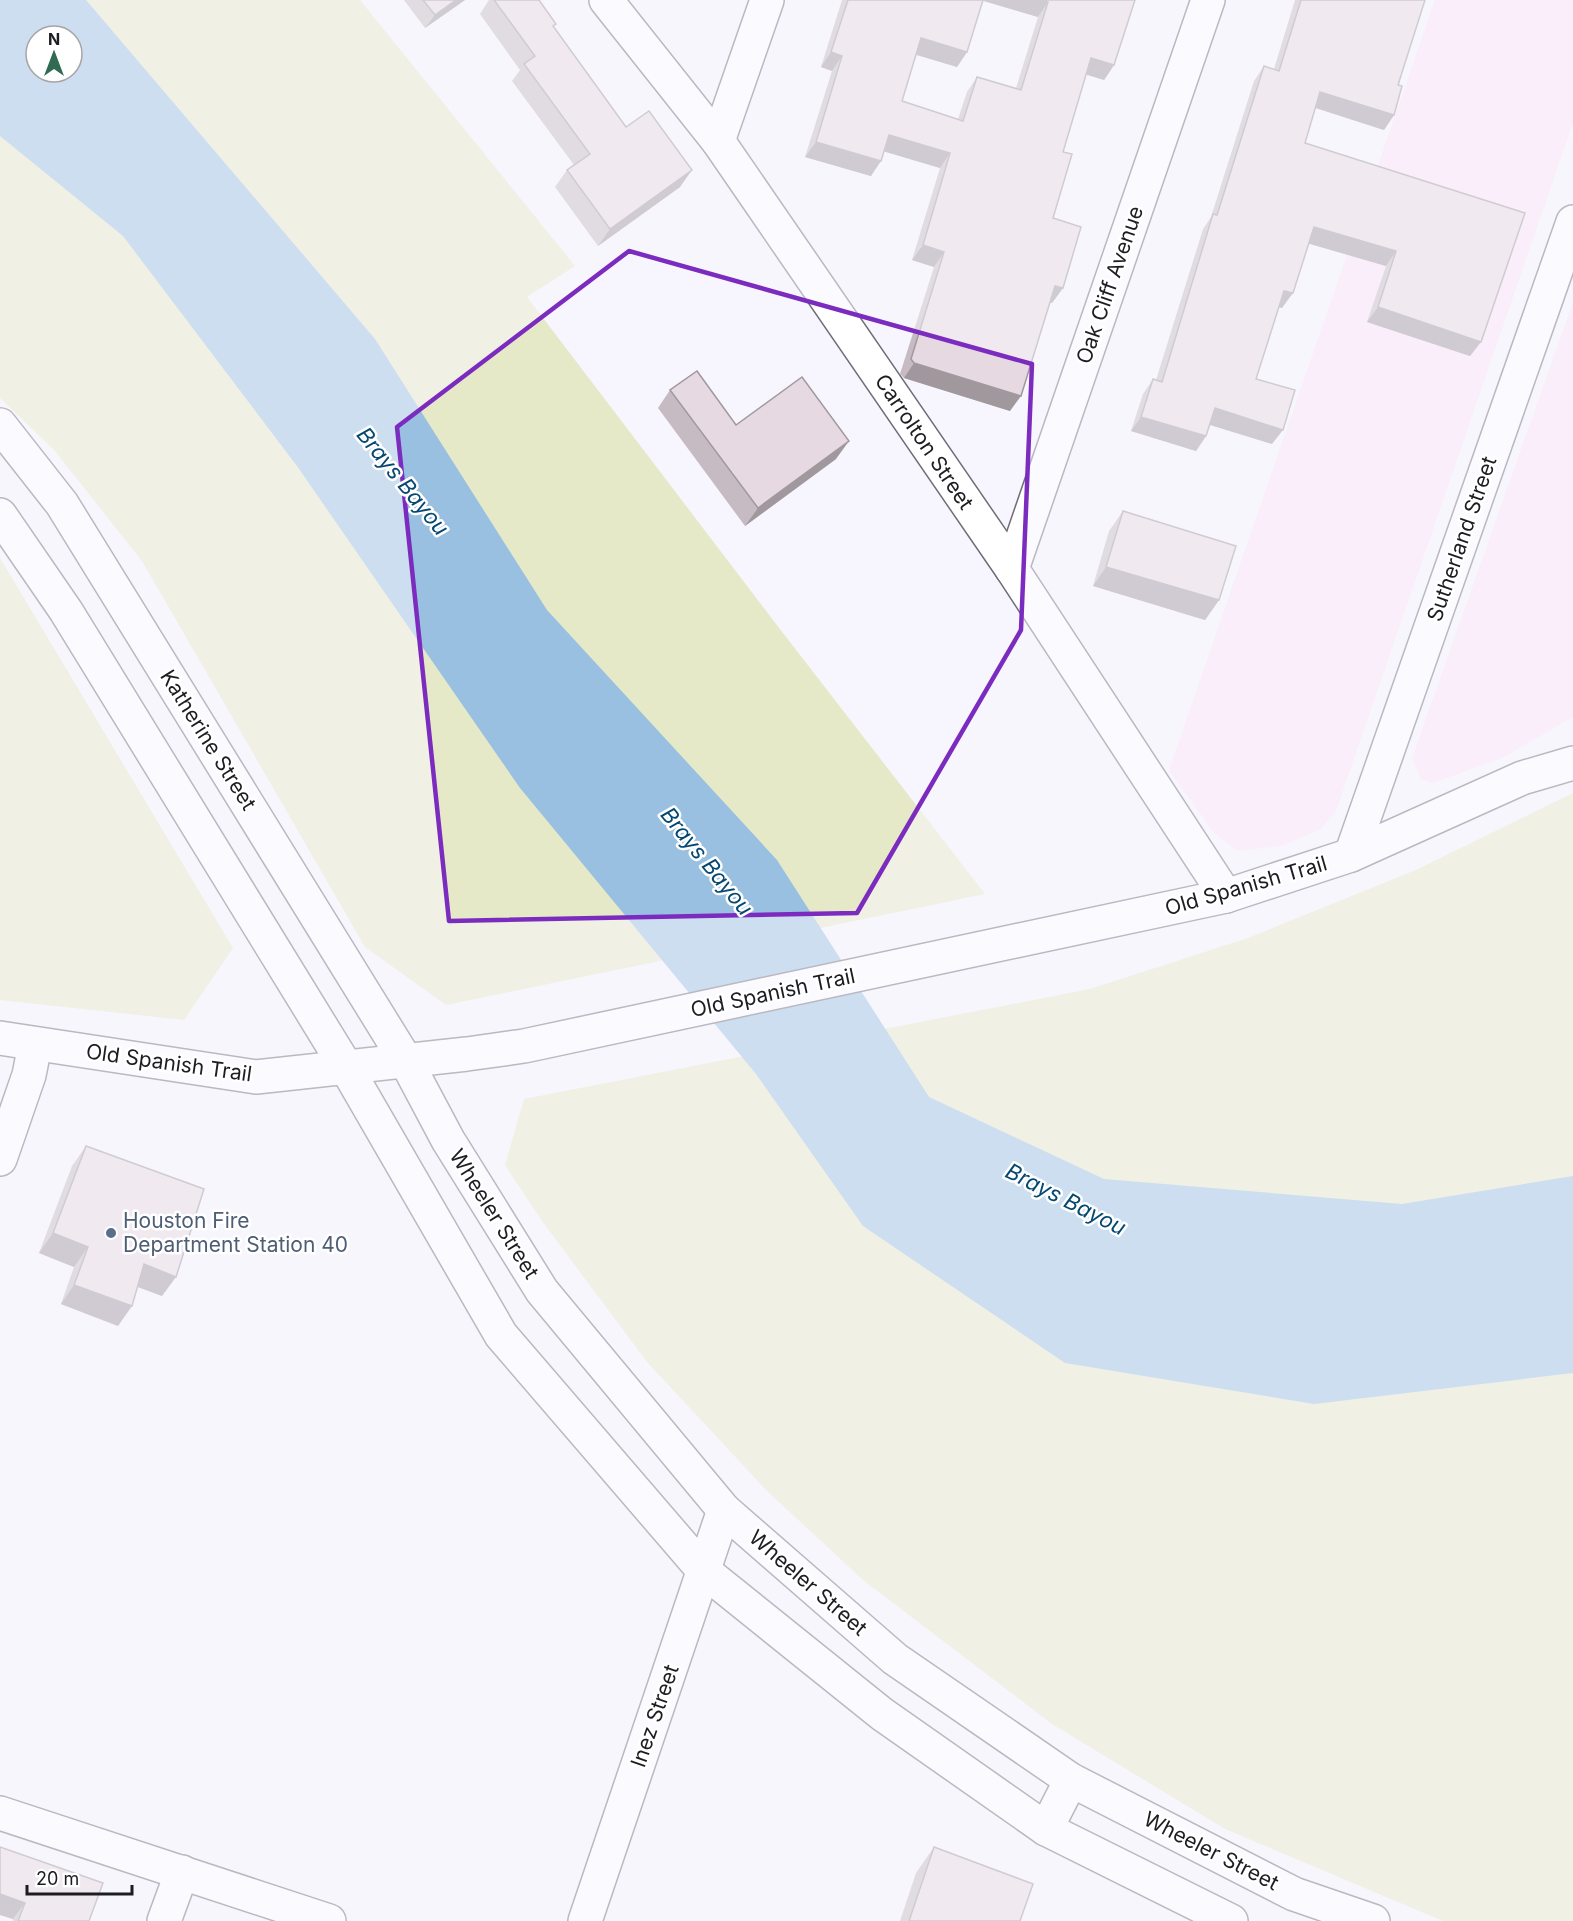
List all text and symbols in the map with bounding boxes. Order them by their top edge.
north arrow [24,24,84,84]
text: N [48,29,60,49]
street label: Oak Cliff Avenue [1071,203,1148,367]
street label: Carrolton Street [870,369,979,514]
water label: Brays Bayou [352,422,454,540]
street label: Sutherland Street [1422,453,1502,625]
street label: Katherine Street [155,665,262,815]
water label: Brays Bayou [656,802,758,920]
street label: Old Spanish Trail [1162,850,1330,921]
street label: Old Spanish Trail [688,963,857,1022]
street label: Old Spanish Trail [84,1038,254,1087]
street label: Wheeler Street [445,1144,544,1283]
water label: Brays Bayou [1002,1158,1130,1240]
place label: Houston Fire Department Station 40 [123,1208,348,1257]
marker: Houston Fire Department Station 40 [104,1226,118,1240]
street label: Wheeler Street [744,1525,872,1641]
street label: Inez Street [625,1661,684,1770]
street label: Wheeler Street [1140,1806,1283,1895]
scale bar [27,1858,132,1896]
text: 20 m [36,1868,79,1889]

